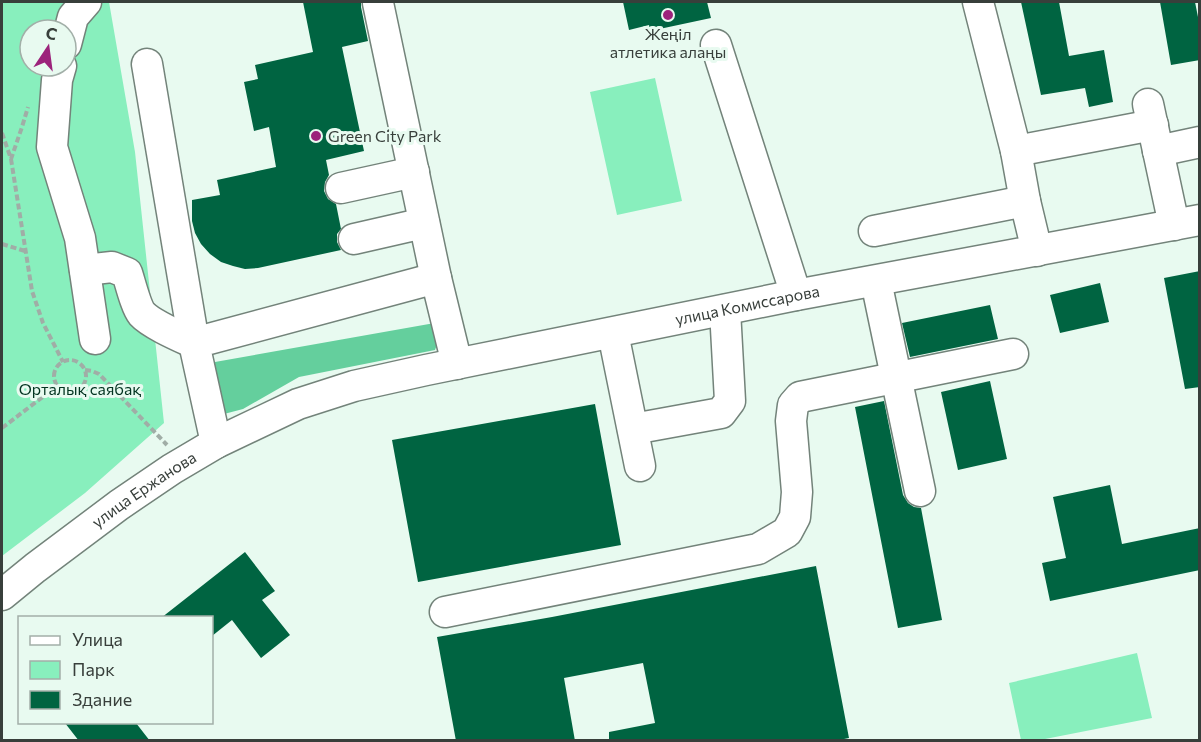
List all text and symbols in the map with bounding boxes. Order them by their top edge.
marker: Жеңіл атлетика алаңы [661,8,675,22]
north arrow [18,18,78,78]
text: С [44,22,59,43]
place label: Жеңіл атлетика алаңы [610,24,726,61]
place label: Green City Park [328,126,442,145]
marker: Green City Park [309,129,323,143]
street label: улица Комиссарова [673,281,821,328]
park label: Орталық саябақ [19,379,141,398]
street label: улица Ержанова [88,447,199,531]
legend [18,616,213,724]
text: Улица [72,628,123,650]
text: Парк [72,658,115,680]
text: Здание [72,688,132,710]

